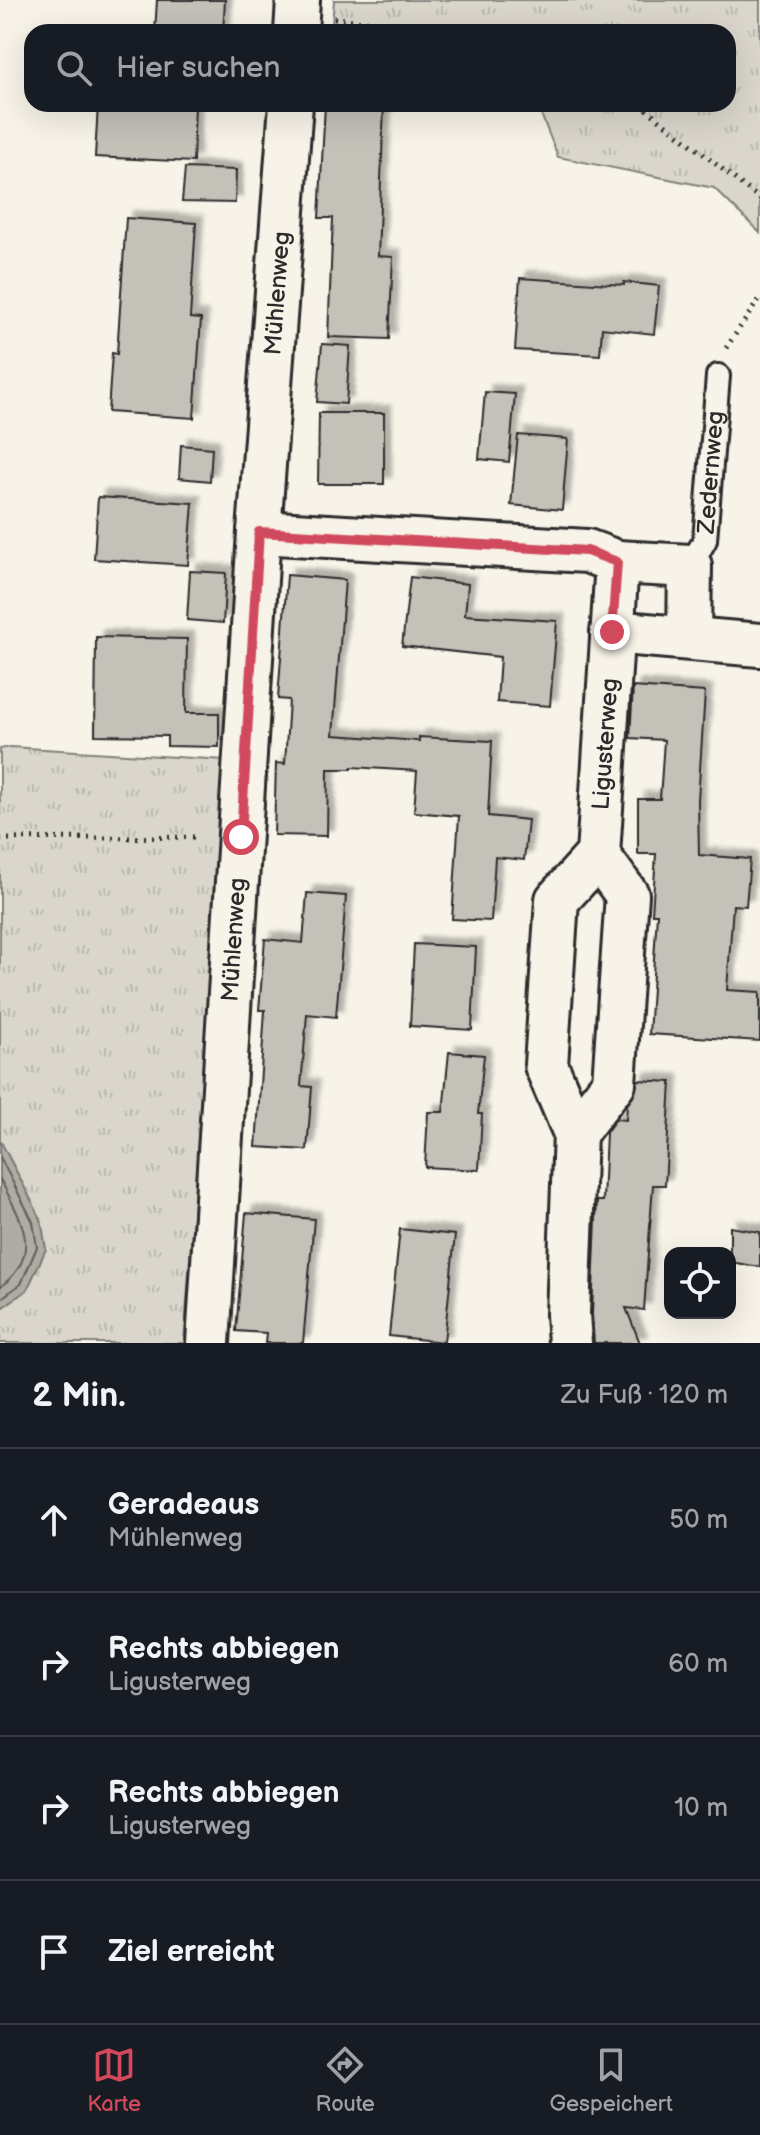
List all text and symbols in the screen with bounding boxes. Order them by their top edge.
search box [24,24,736,112]
icon: search [52,46,96,90]
text: Hier suchen [116,50,281,86]
street label: Mühlenweg [258,230,296,356]
street label: Zedernweg [691,410,730,536]
route end [594,614,630,650]
street label: Ligusterweg [586,677,625,811]
route start [223,819,259,855]
street label: Mühlenweg [215,877,252,1003]
map controls [664,1247,736,1319]
button: locate [664,1247,736,1319]
text: 2 Min. [32,1375,126,1416]
text: Zu Fuß · 120 m [561,1380,728,1411]
text: Geradeaus [108,1487,259,1523]
icon: ahead [32,1498,76,1542]
text: 50 m [669,1505,728,1536]
text: Mühlenweg [108,1523,243,1554]
text: Rechts abbiegen [108,1631,340,1667]
icon: right [32,1642,76,1686]
text: 60 m [668,1649,728,1680]
text: Ligusterweg [108,1667,251,1698]
text: Rechts abbiegen [108,1775,340,1811]
icon: right [32,1786,76,1830]
text: 10 m [674,1793,728,1824]
text: Ligusterweg [108,1811,251,1842]
icon: arrive [32,1930,76,1974]
text: Ziel erreicht [108,1934,275,1970]
tab: Karte [87,2043,141,2118]
tab: Route [316,2043,375,2118]
tab: Gespeichert [549,2043,673,2118]

